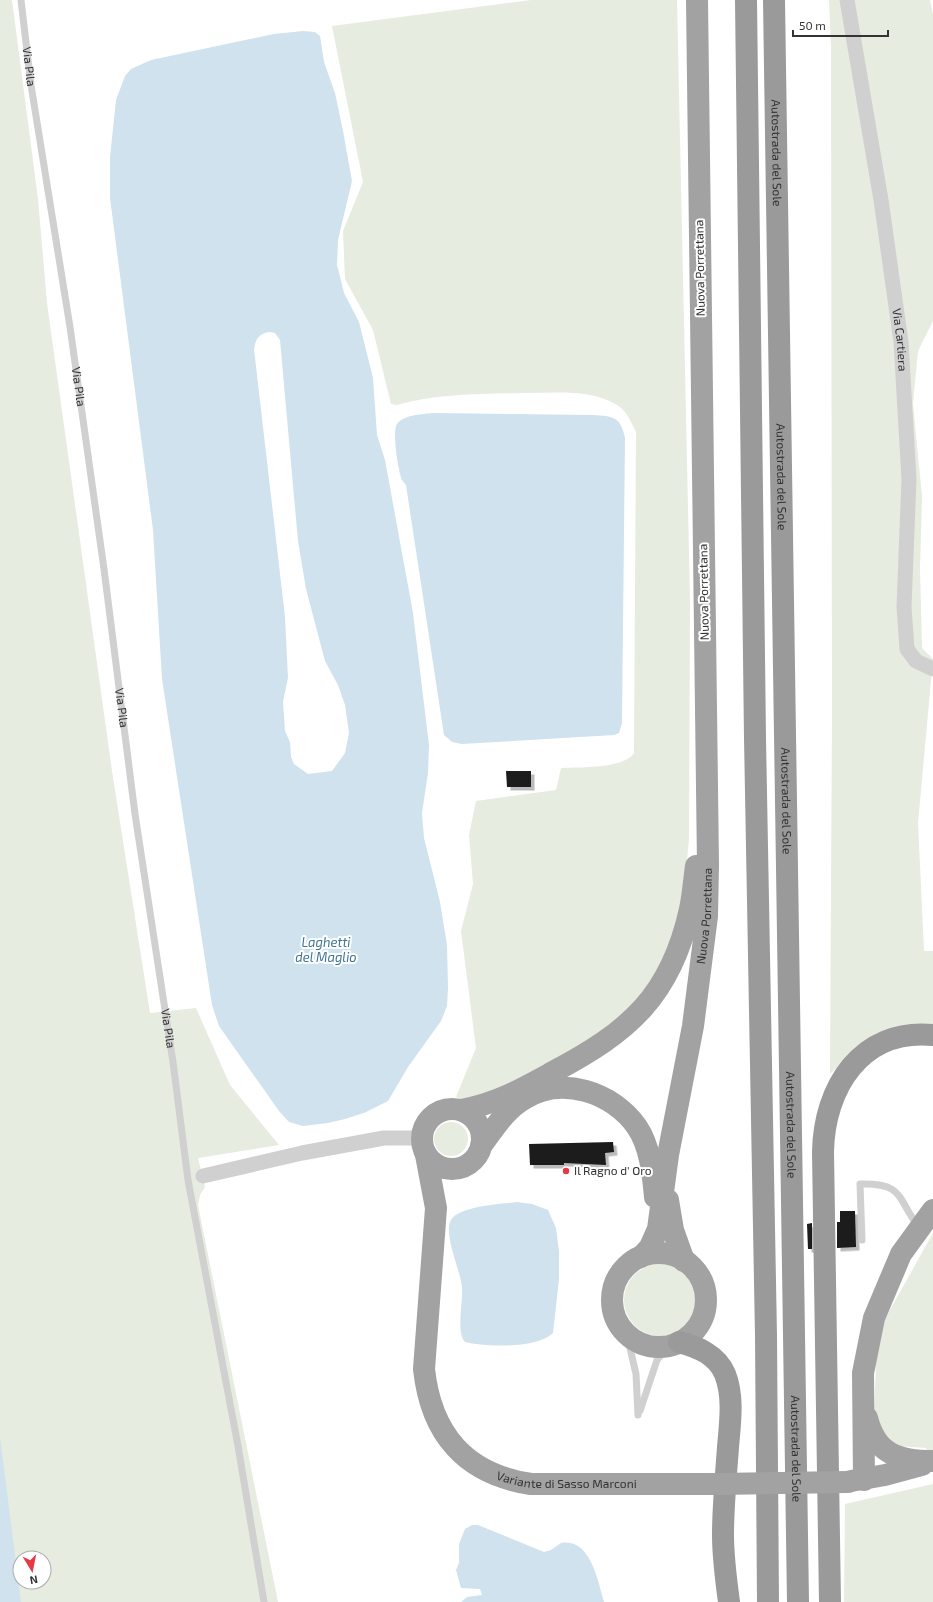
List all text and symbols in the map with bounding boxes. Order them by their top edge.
scale bar [793,12,888,38]
text: 50 m [799,18,826,32]
street label: Via Pila [21,46,39,87]
street label: Autostrada del Sole [769,99,785,207]
street label: Nuova Porrettana [691,220,707,316]
street label: Via Cartiera [890,307,911,372]
street label: Via Pila [70,366,89,407]
street label: Autostrada del Sole [774,423,790,530]
street label: Nuova Porrettana [695,544,711,640]
street label: Via Pila [113,687,132,728]
street label: Autostrada del Sole [779,747,795,854]
street label: Nuova Porrettana [693,868,714,965]
water label: Laghetti del Maglio [295,934,357,965]
street label: Via Pila [159,1008,179,1049]
street label: Autostrada del Sole [784,1071,800,1178]
place label: Il Ragno d' Oro [574,1163,652,1177]
marker: Il Ragno d' Oro [561,1166,571,1176]
street label: Autostrada del Sole [789,1395,805,1502]
street label: Variante di Sasso Marconi [495,1468,637,1490]
north arrow [12,1550,52,1590]
text: N [29,1573,39,1587]

